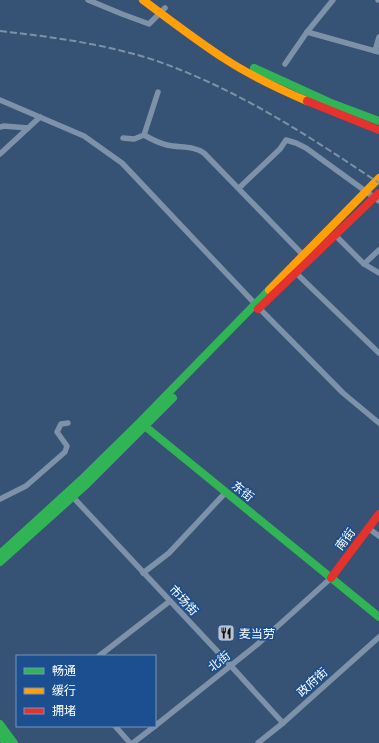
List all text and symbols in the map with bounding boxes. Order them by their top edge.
street label: 东街 [229,478,257,504]
street label: 南街 [332,525,358,553]
street label: 市场街 [166,582,202,618]
restaurant icon: 麦当劳 [216,623,236,643]
place label: 麦当劳 [239,626,275,641]
street label: 北街 [205,648,233,674]
legend [16,655,156,727]
text: 畅通 [52,663,76,678]
street label: 政府街 [294,664,330,700]
text: 缓行 [52,683,76,698]
text: 拥堵 [52,703,76,718]

